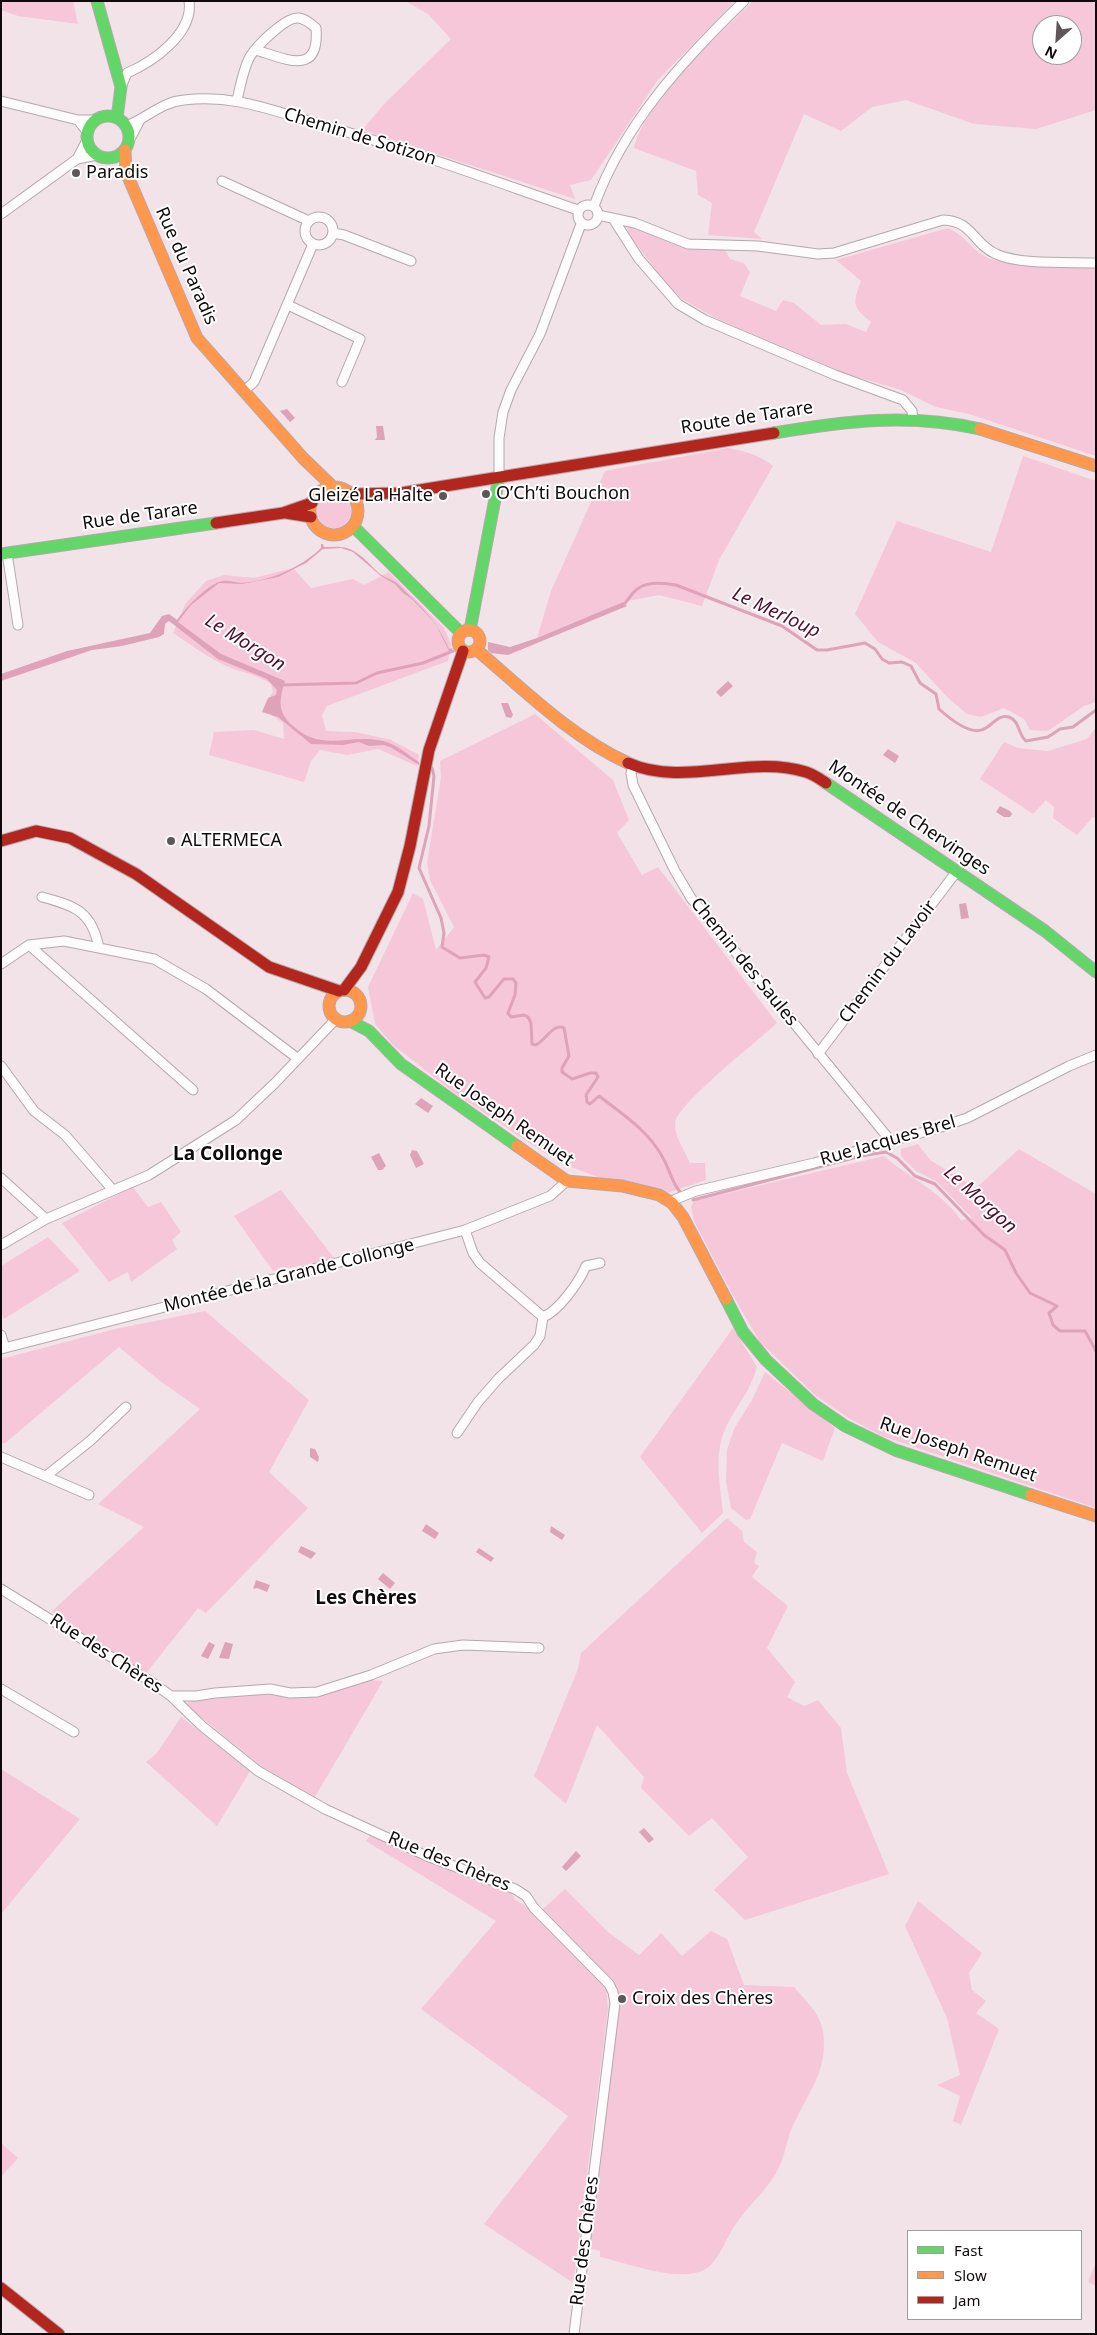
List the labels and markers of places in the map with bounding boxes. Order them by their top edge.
place label: Paradis [86,162,148,184]
marker: Paradis [70,167,82,179]
place label: O’Ch’ti Bouchon [496,483,630,505]
place label: Gleizé La Halte [308,485,433,507]
marker: O’Ch’ti Bouchon [480,488,492,500]
marker: Gleizé La Halte [437,490,449,502]
place label: ALTERMECA [181,830,282,852]
marker: ALTERMECA [165,835,177,847]
place label: Croix des Chères [632,1988,773,2010]
marker: Croix des Chères [616,1993,628,2005]

